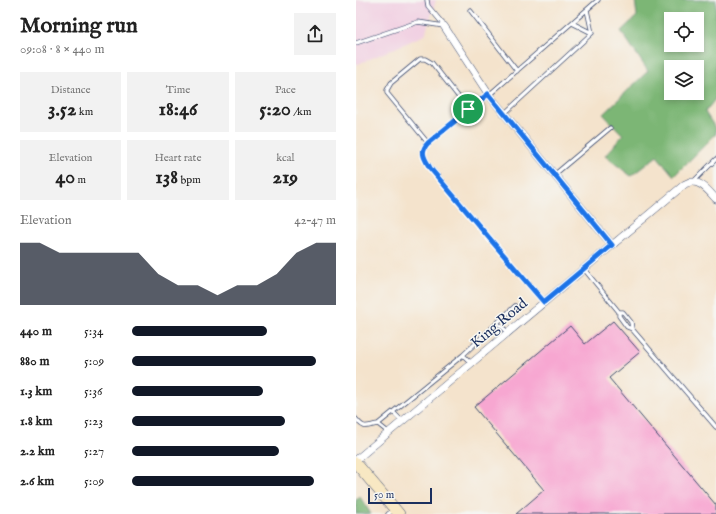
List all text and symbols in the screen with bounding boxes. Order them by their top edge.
text: Morning run [20,12,138,40]
map controls [664,12,704,100]
button: locate [664,12,704,52]
button: share [294,13,336,55]
text: 09:08 · 8 × 440 m [20,41,105,58]
button: layers [664,60,704,100]
text: Distance [51,83,91,97]
text: Time [166,83,190,97]
text: Pace [275,83,296,97]
pin [451,92,485,126]
text: 3.52 [48,97,76,122]
text: 18:46 [159,97,197,122]
text: 5:20 [259,97,291,122]
icon: arrive [457,98,479,120]
text: km [76,105,93,119]
text: /km [291,105,311,119]
text: Elevation [49,151,92,165]
text: Heart rate [155,151,201,165]
text: kcal [276,151,295,165]
text: 40 [55,165,75,190]
text: 138 [155,165,178,190]
text: 219 [273,165,298,190]
text: m [75,173,86,187]
text: bpm [178,173,201,187]
text: Elevation [20,212,72,229]
text: 42–47 m [294,212,336,229]
street label: King Road [467,293,532,352]
text: 440 m [20,323,52,340]
text: 5:34 [84,323,103,340]
text: 880 m [20,353,49,370]
text: 5:09 [84,353,104,370]
text: 1.3 km [20,383,52,400]
text: 5:36 [84,383,102,400]
text: 1.8 km [20,413,53,430]
text: 5:23 [84,413,103,430]
text: 2.2 km [20,443,55,460]
text: 5:27 [84,443,104,460]
text: 2.6 km [20,473,54,490]
text: 5:09 [84,473,104,490]
scale bar [368,486,432,505]
text: 50 m [374,488,394,502]

